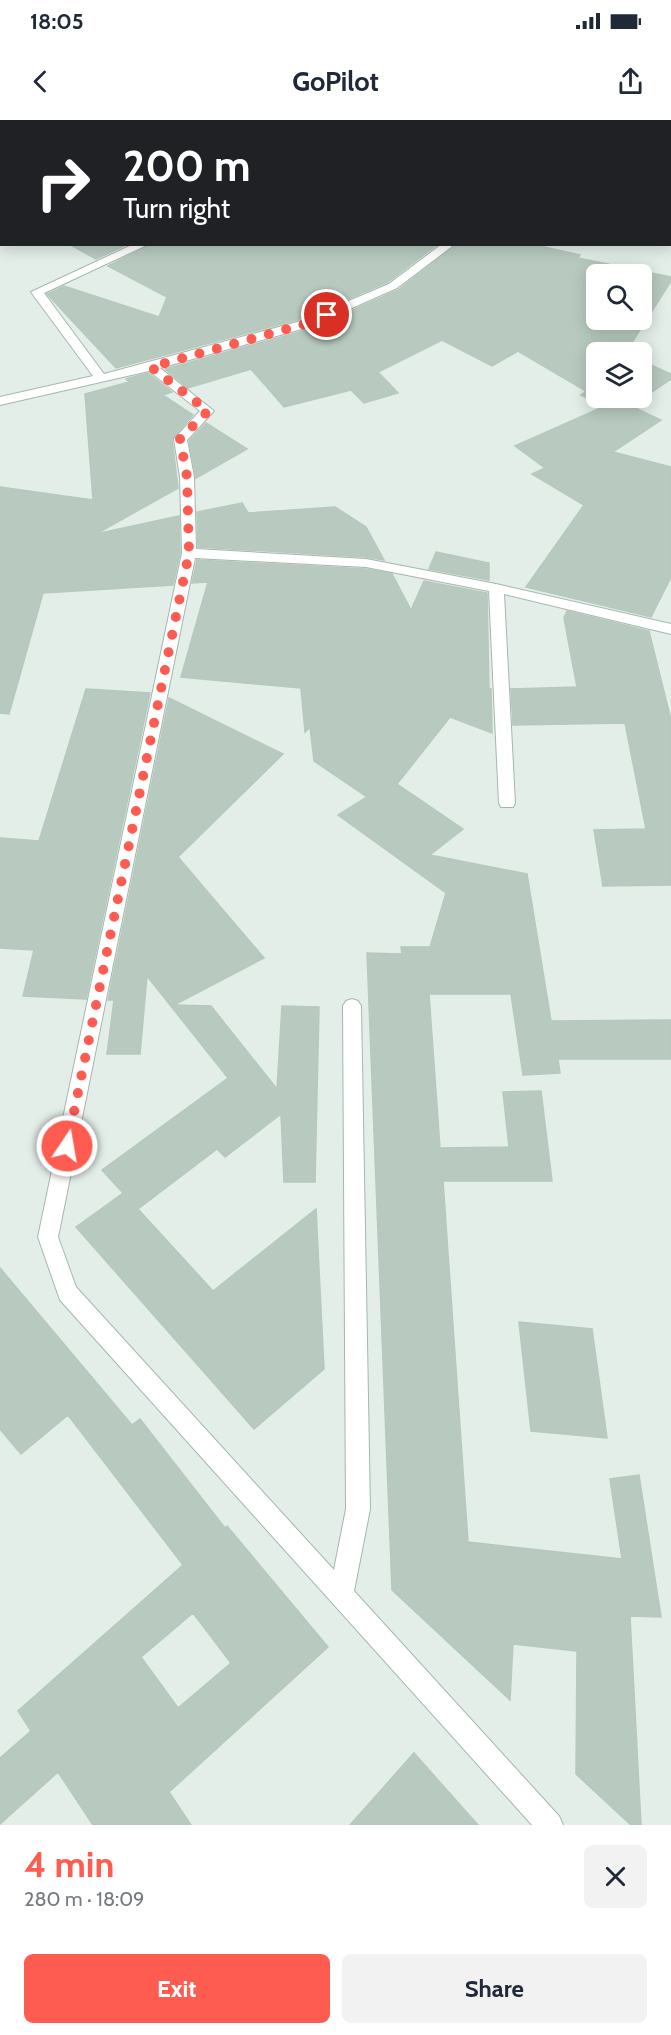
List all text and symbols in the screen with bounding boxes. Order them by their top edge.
text: 18:05 [30,8,84,35]
icon: back [24,65,57,98]
text: GoPilot [292,65,379,98]
icon: share [614,65,647,98]
text: 200 m [123,140,250,192]
icon: right [24,144,102,222]
text: Turn right [123,192,230,225]
map controls [586,264,652,408]
button: search [586,264,652,330]
pin [301,289,352,340]
icon: arrive [310,298,343,331]
button: layers [586,342,652,408]
position arrow [35,1114,99,1178]
text: 4 min [24,1842,114,1886]
button: close [584,1845,647,1908]
text: 280 m · 18:09 [24,1887,144,1911]
button: Exit [24,1954,330,2023]
button: Share [342,1954,647,2023]

